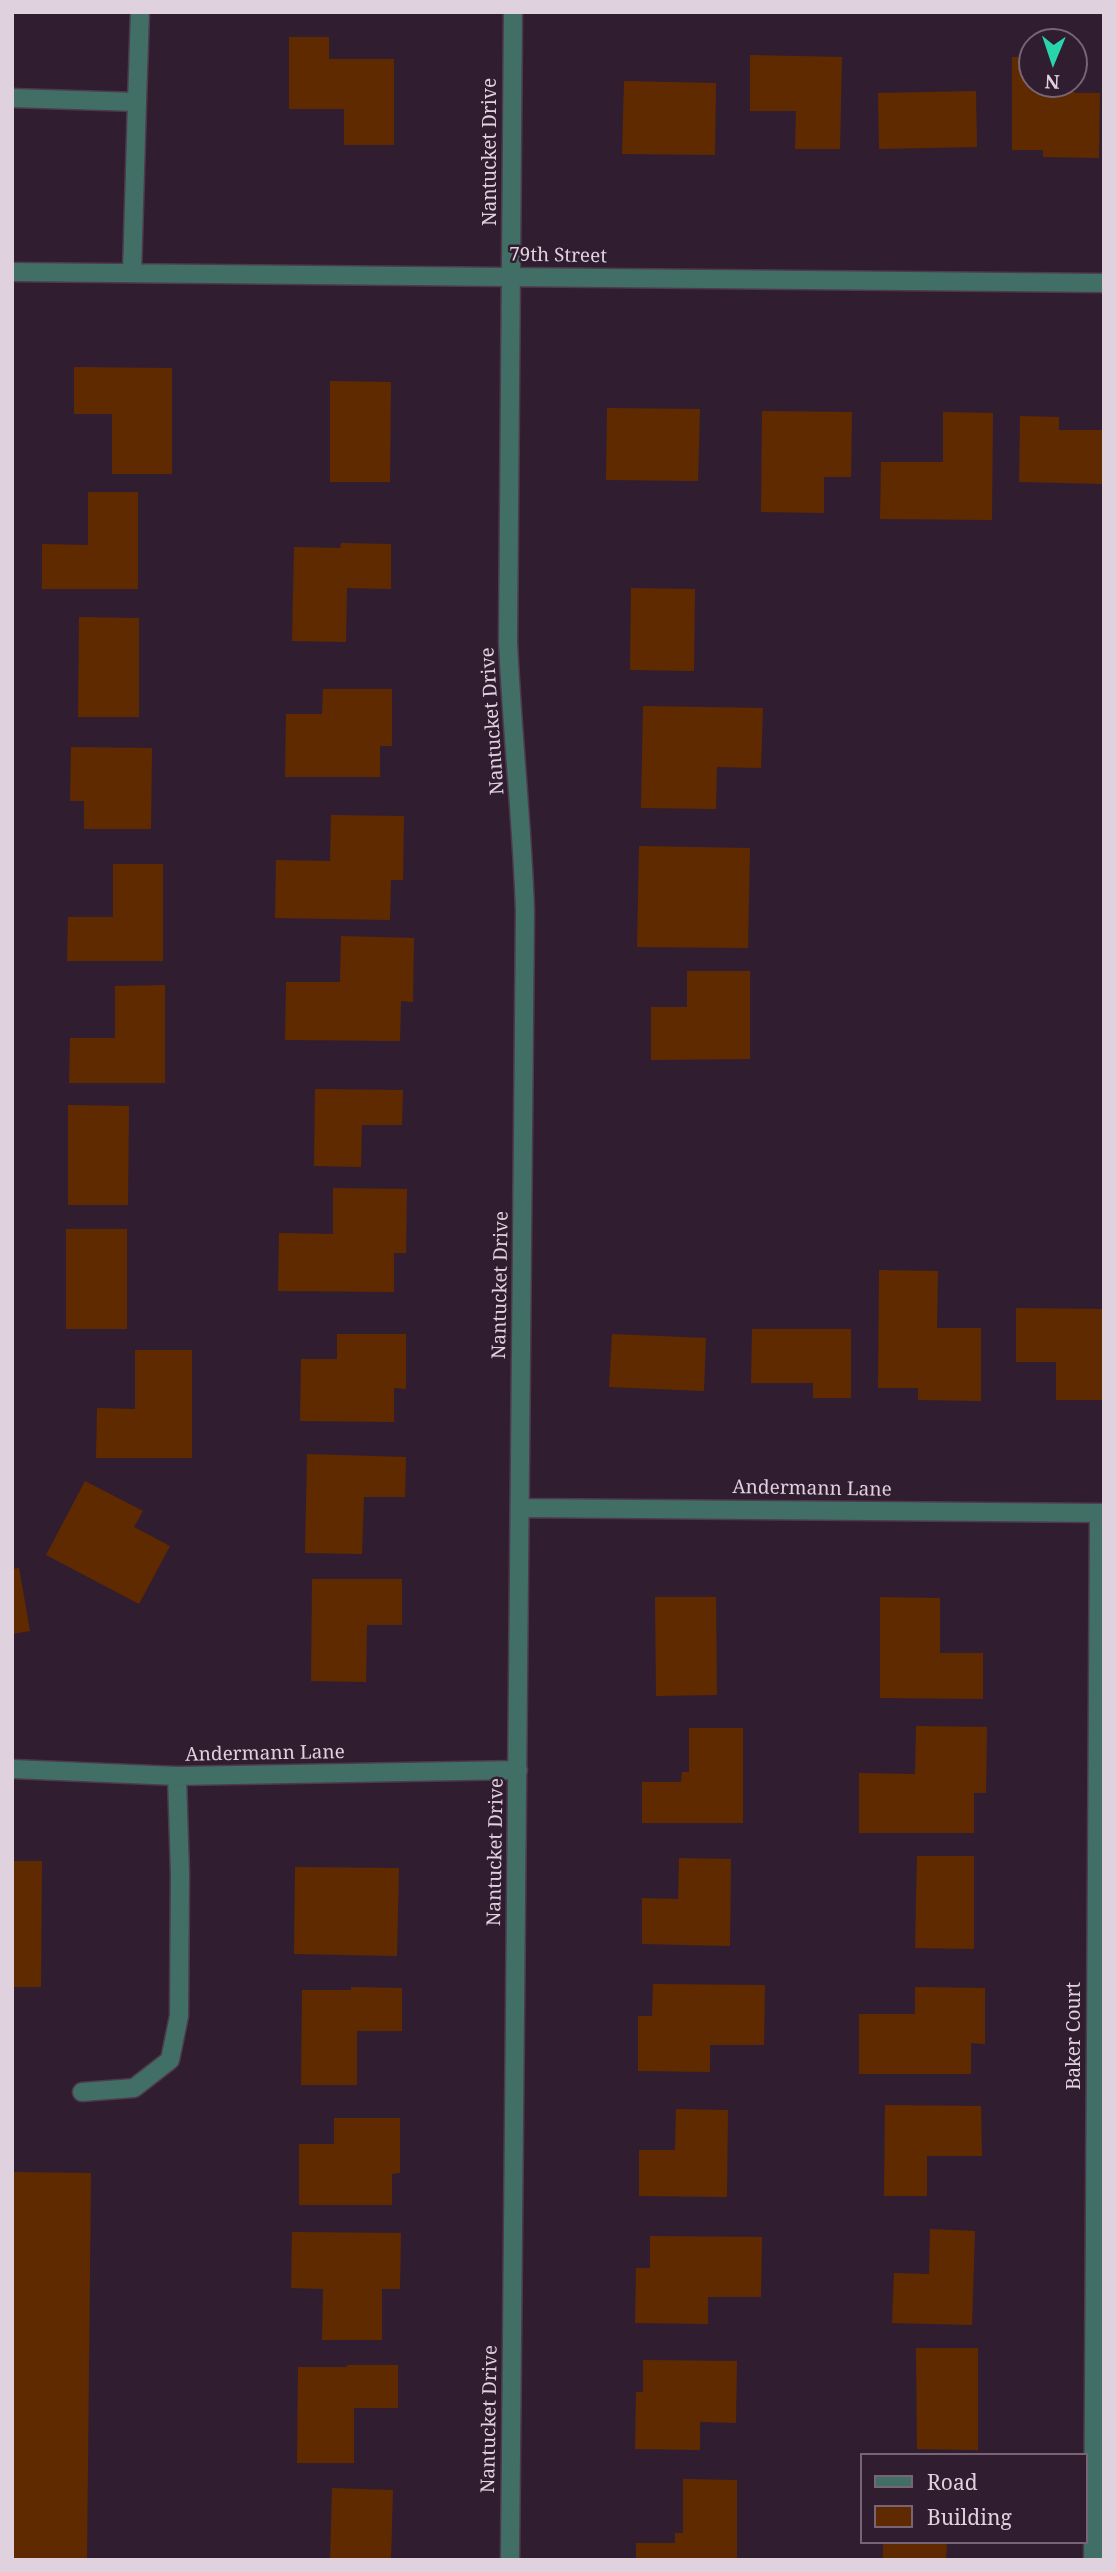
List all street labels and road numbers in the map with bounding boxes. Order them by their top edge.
street label: Nantucket Drive [480,78,502,226]
street label: 79th Street [509,244,607,268]
street label: Nantucket Drive [476,646,510,796]
street label: Nantucket Drive [488,1211,514,1359]
street label: Andermann Lane [732,1476,892,1502]
street label: Andermann Lane [185,1741,345,1767]
street label: Nantucket Drive [483,1778,509,1926]
street label: Baker Court [1064,1982,1086,2090]
street label: Nantucket Drive [477,2345,503,2493]

